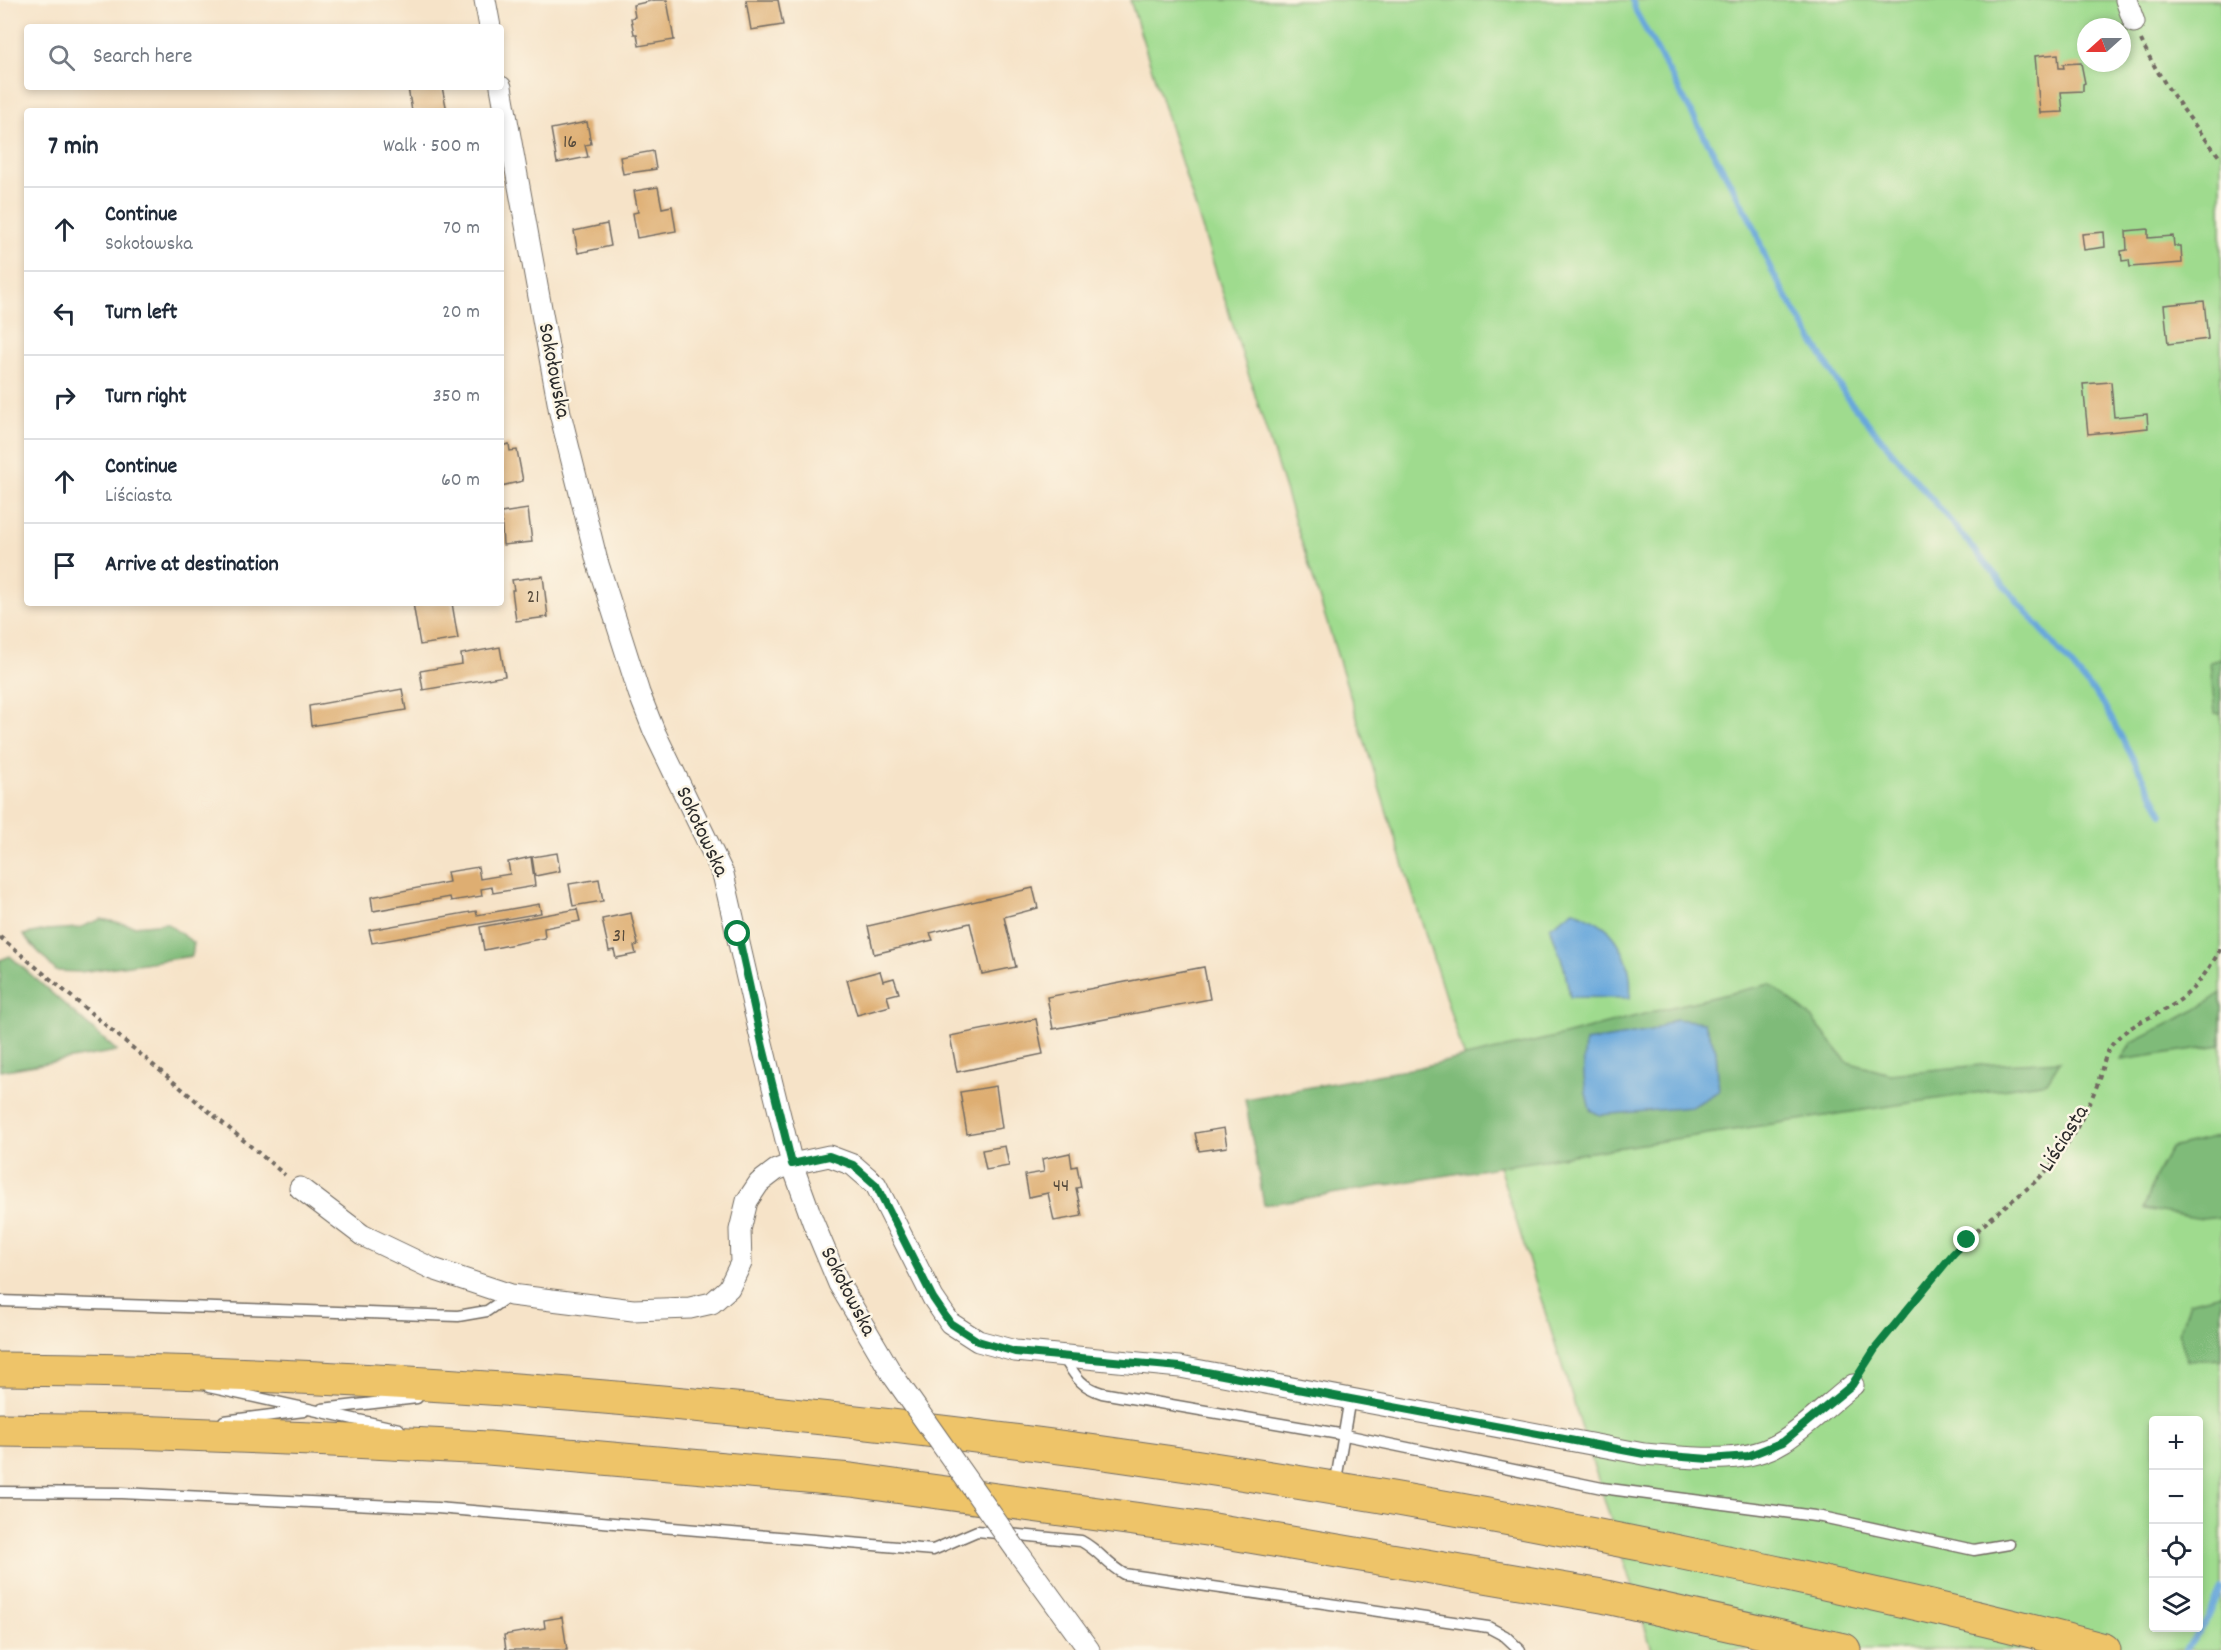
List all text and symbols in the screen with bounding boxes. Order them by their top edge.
north arrow [2077,18,2131,72]
search box [24,24,504,90]
icon: search [45,41,78,74]
text: Search here [93,42,192,73]
text: 7 min [48,129,99,166]
house number: 16 [563,129,577,157]
text: Walk · 500 m [383,133,480,161]
text: Continue [105,200,177,231]
icon: ahead [48,213,81,246]
text: 70 m [443,215,480,243]
text: Sokołowska [105,231,193,259]
icon: left [48,297,81,330]
text: Turn left [105,298,177,329]
text: 20 m [442,299,480,327]
street label: Sokołowska [529,321,578,422]
icon: right [48,381,81,414]
text: Turn right [105,382,187,413]
text: 350 m [433,383,480,411]
text: Continue [105,452,177,483]
icon: ahead [48,465,81,498]
text: 60 m [441,467,480,495]
text: Liściasta [105,483,172,511]
icon: arrive [48,549,81,582]
text: Arrive at destination [105,550,279,581]
house number: 21 [526,584,540,612]
street label: Sokołowska [667,782,736,883]
route start [724,920,750,946]
house number: 31 [612,923,626,951]
street label: Liściasta [2032,1099,2098,1178]
house number: 44 [1053,1173,1069,1201]
route end [1953,1226,1979,1252]
street label: Sokołowska [811,1242,883,1343]
map controls [2149,1416,2203,1632]
button: + [2149,1416,2203,1470]
button: − [2149,1470,2203,1524]
button: locate [2149,1524,2203,1578]
button: layers [2149,1578,2203,1632]

